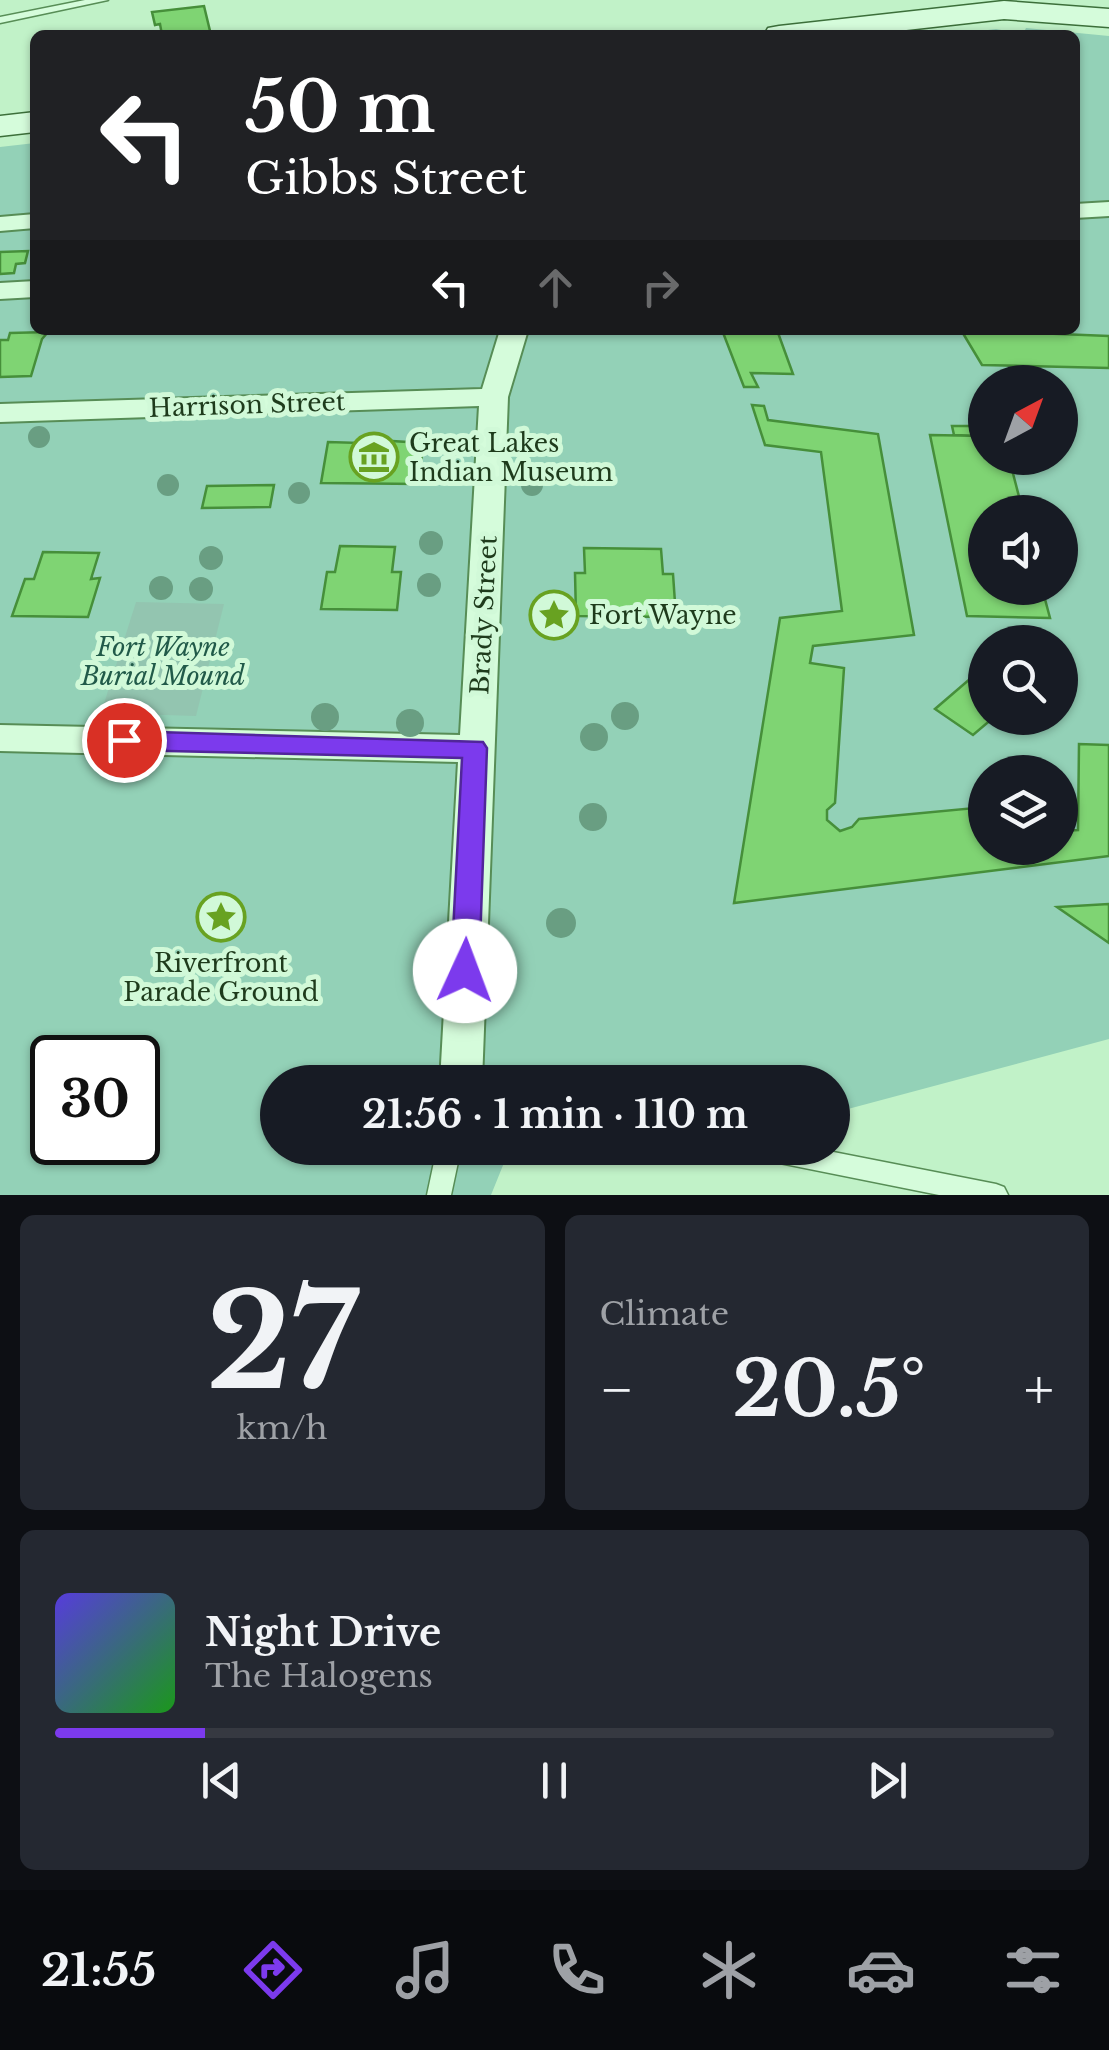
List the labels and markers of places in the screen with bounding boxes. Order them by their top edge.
place label: Great Lakes Indian Museum [409,428,613,488]
museum icon: Great Lakes Indian Museum [348,431,400,483]
place icon: Fort Wayne [528,589,580,641]
place label: Fort Wayne [589,600,737,631]
pin [82,698,167,783]
place icon: Riverfront Parade Ground [195,891,247,943]
place label: Riverfront Parade Ground [123,948,319,1008]

